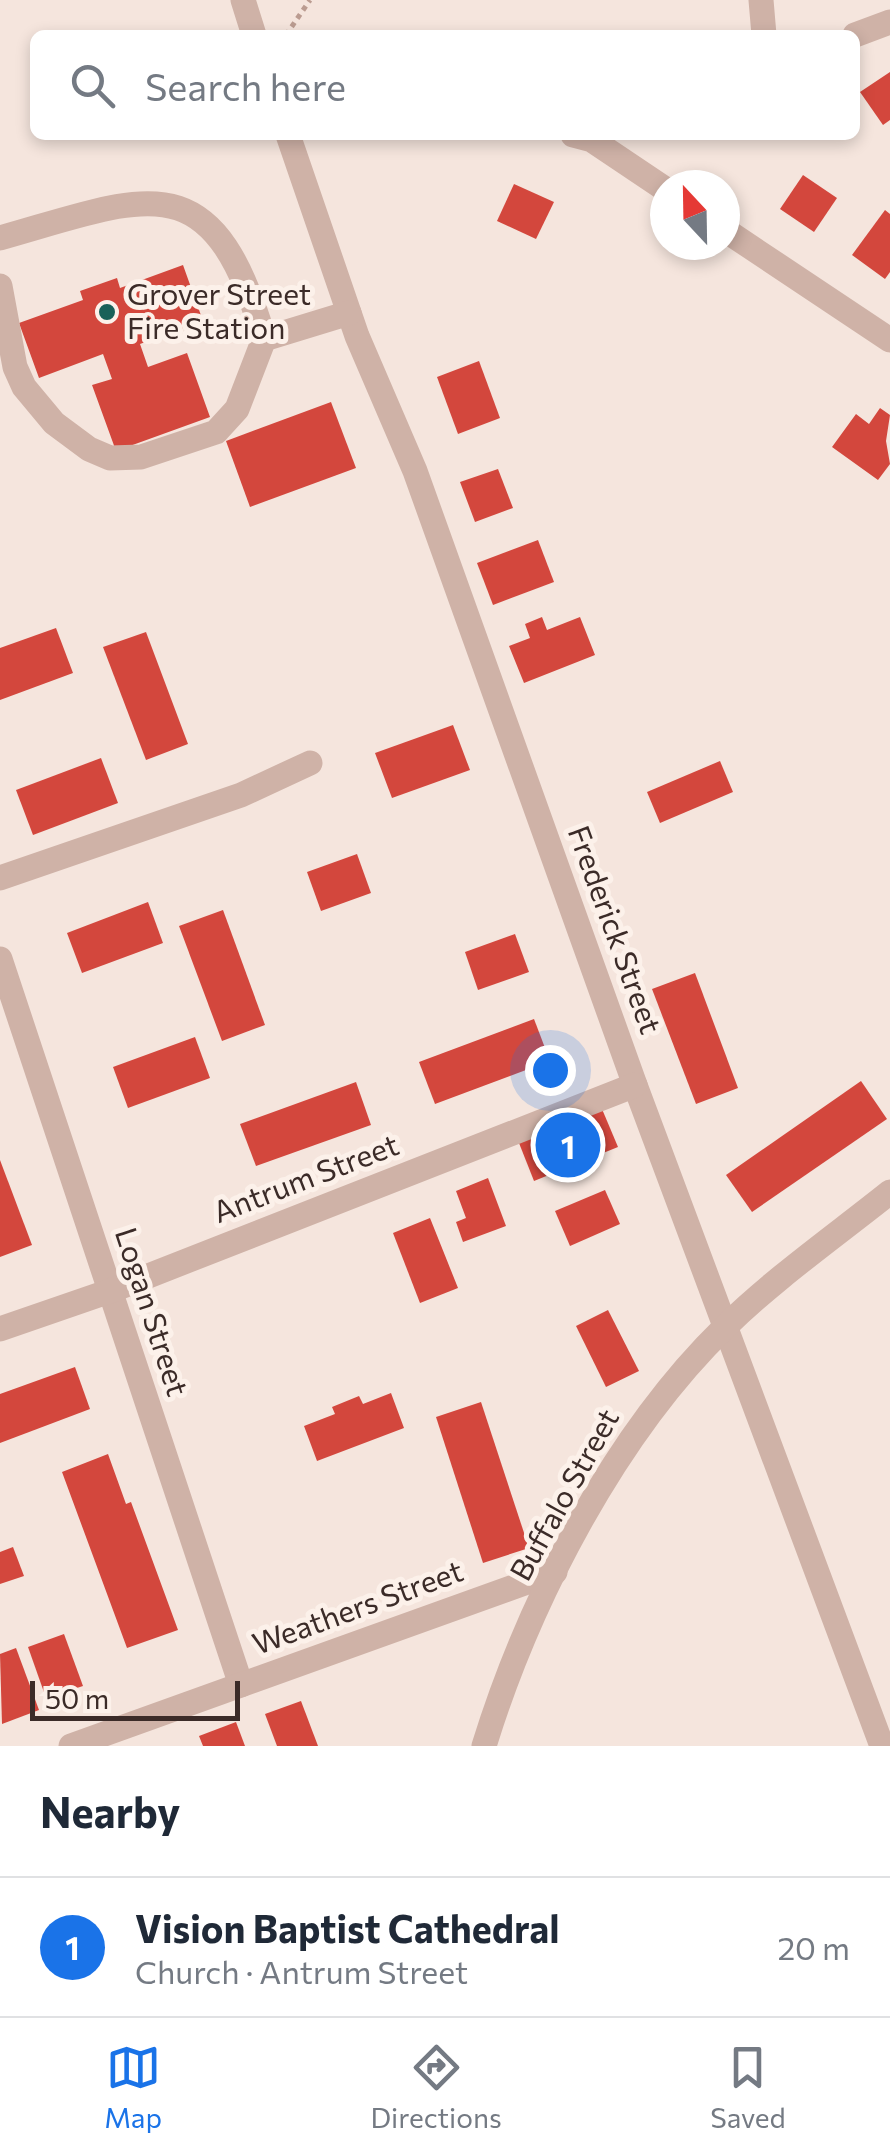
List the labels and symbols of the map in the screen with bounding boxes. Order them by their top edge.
north arrow [650,170,740,260]
place label: Grover Street Fire Station [127,274,311,345]
marker: Grover Street Fire Station [96,301,118,323]
street label: Frederick Street [562,820,671,1038]
your location [525,1045,576,1096]
pin: 1 [536,1108,600,1182]
street label: Antrum Street [207,1124,403,1229]
street label: Logan Street [109,1222,198,1400]
street label: Buffalo Street [500,1401,625,1586]
street label: Weathers Street [247,1550,467,1661]
scale bar [30,1676,240,1720]

